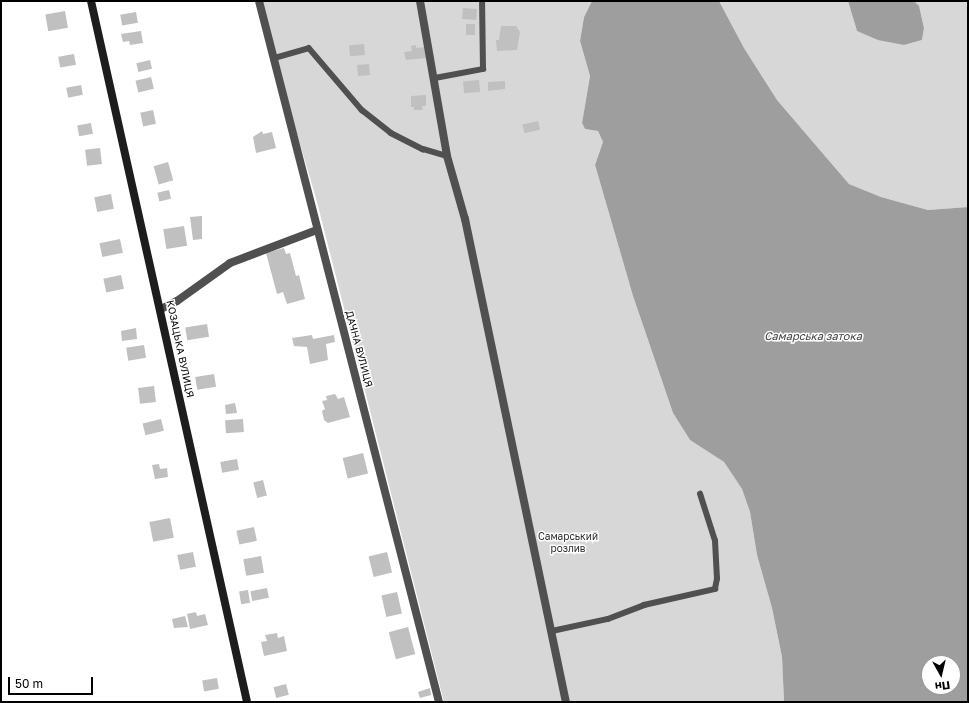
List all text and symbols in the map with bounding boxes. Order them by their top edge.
street label: КОЗАЦЬКА ВУЛИЦЯ [164,299,196,399]
street label: ДАЧНА ВУЛИЦЯ [343,309,375,389]
water label: Самарська затока [764,329,862,343]
park label: Самарський розлив [538,530,598,554]
north arrow [921,655,961,695]
scale bar [10,669,95,695]
text: 50 m [15,676,43,691]
text: Пн [934,679,951,694]

